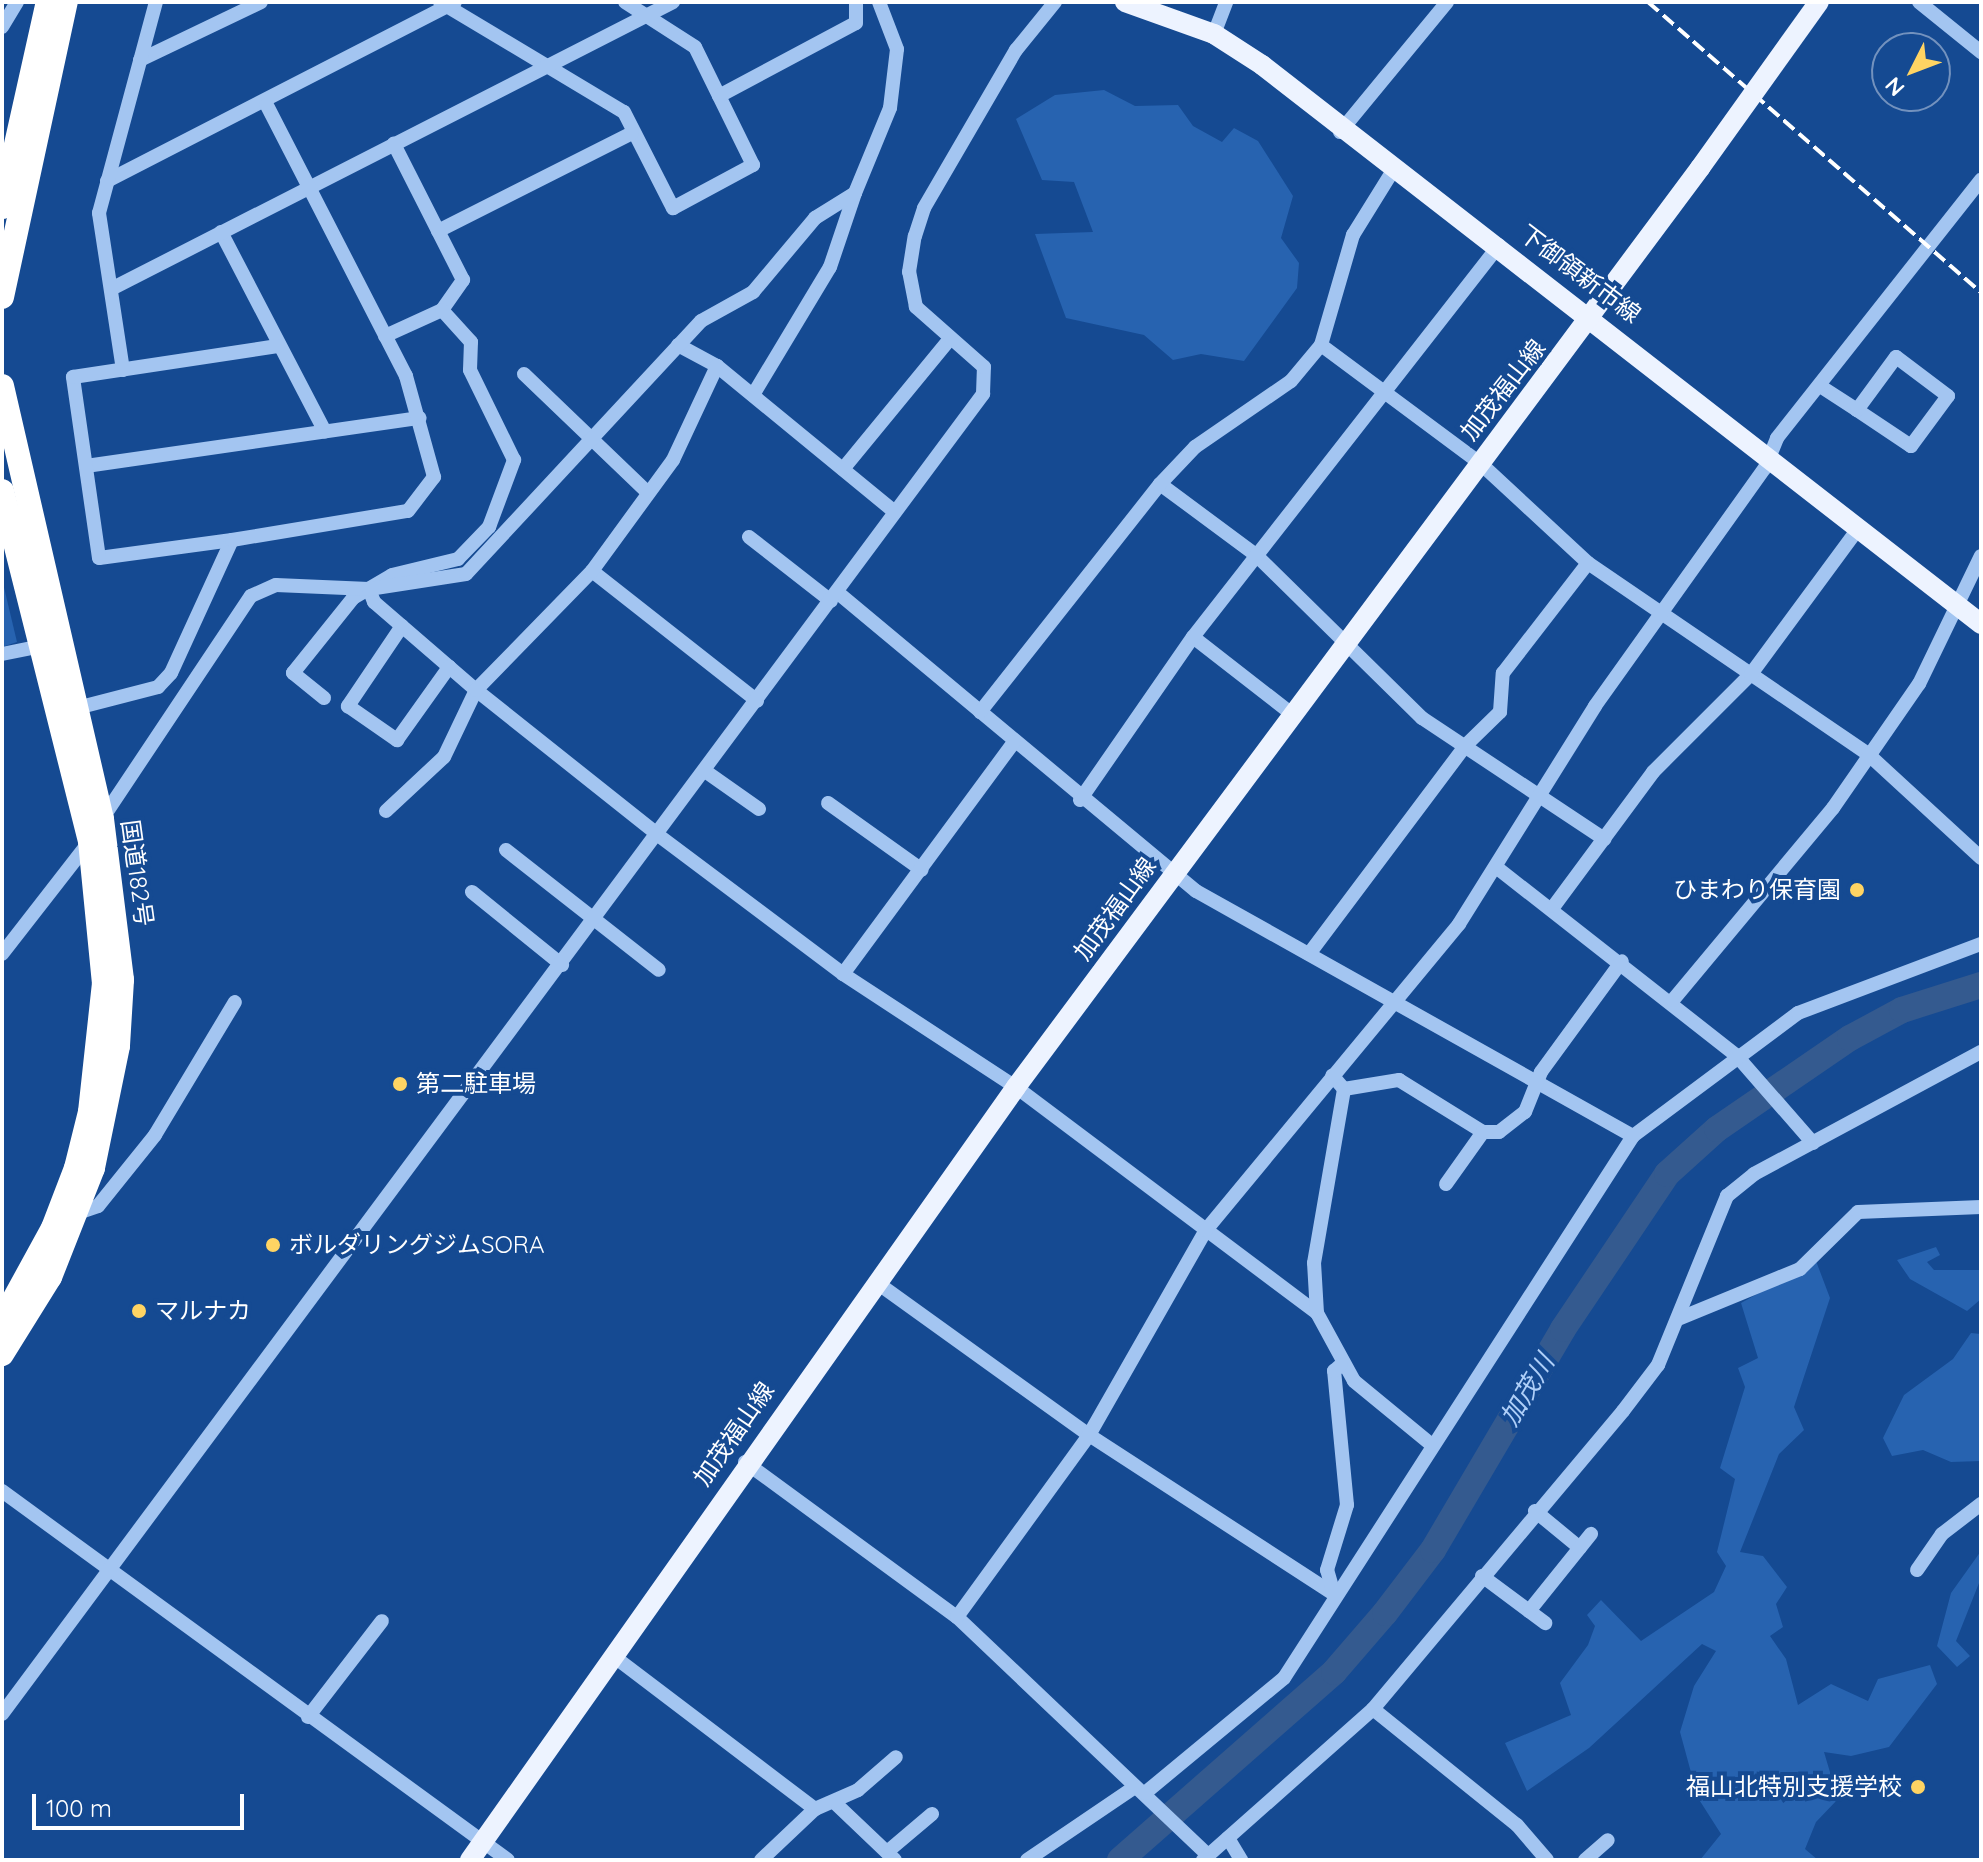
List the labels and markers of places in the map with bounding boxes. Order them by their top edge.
place label: ひまわり保育園 [1673,876,1841,904]
marker: ひまわり保育園 [1848,881,1866,899]
place label: 第二駐車場 [416,1070,536,1098]
marker: 第二駐車場 [391,1075,409,1093]
place label: ボルダリングジムSORA [289,1231,544,1259]
marker: ボルダリングジムSORA [264,1236,282,1254]
place label: マルナカ [155,1297,251,1325]
marker: マルナカ [130,1302,148,1320]
place label: 福山北特別支援学校 [1686,1773,1902,1801]
marker: 福山北特別支援学校 [1909,1778,1927,1796]

